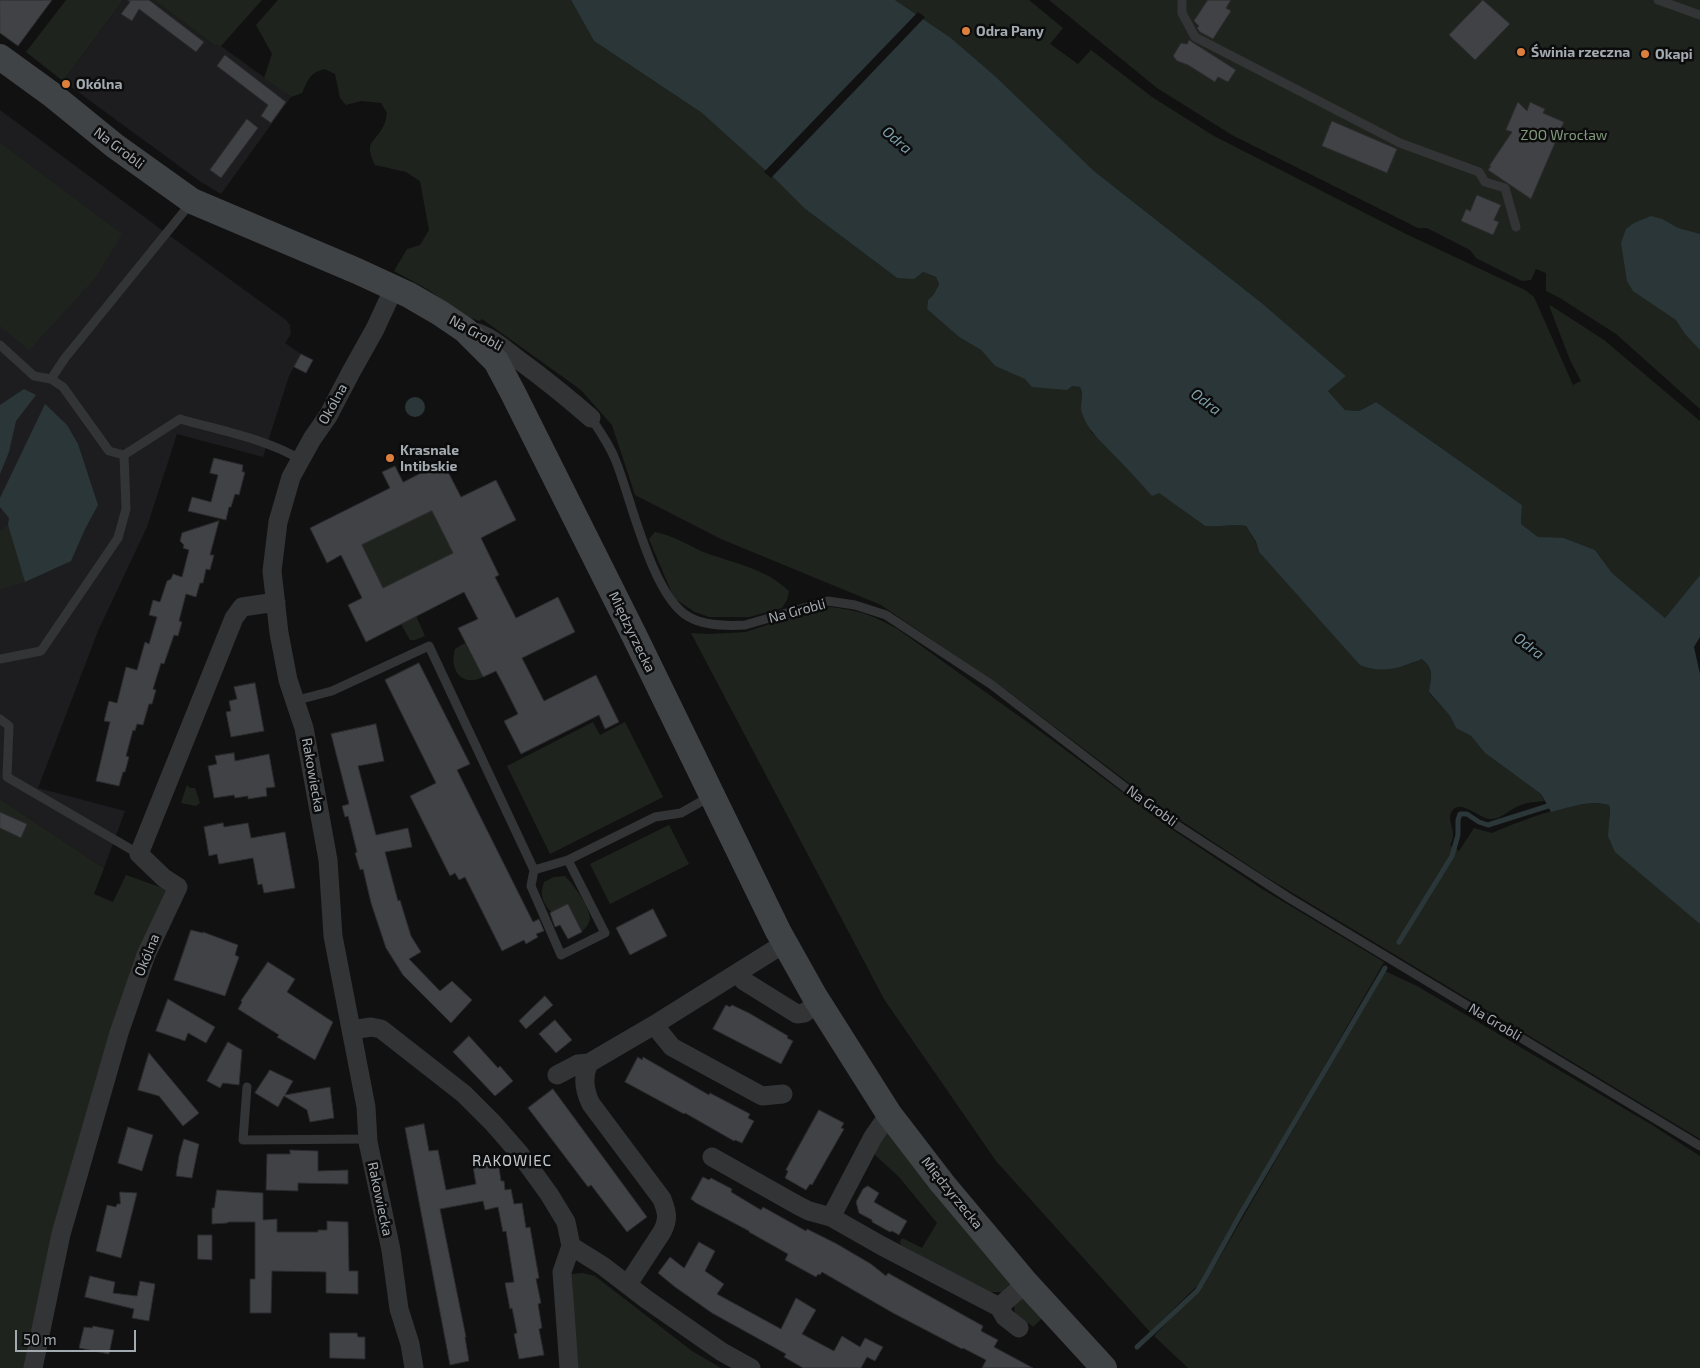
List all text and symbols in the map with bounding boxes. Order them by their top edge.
place label: Odra Pany [976,23,1044,39]
marker: Odra Pany [960,25,972,37]
place label: Świnia rzeczna [1531,44,1630,60]
marker: Świnia rzeczna [1515,46,1527,58]
place label: Okapi [1655,46,1693,62]
marker: Okapi [1639,48,1651,60]
place label: Okólna [76,76,122,92]
marker: Okólna [60,78,72,90]
water label: Odra [879,122,915,158]
street label: Na Grobli [91,124,147,172]
park label: ZOO Wrocław [1521,127,1607,143]
street label: Na Grobli [446,311,506,355]
street label: Okólna [315,381,351,427]
water label: Odra [1187,385,1225,419]
place label: Krasnale Intibskie [400,442,459,474]
marker: Krasnale Intibskie [384,452,396,464]
street label: Międzyrzecka [605,589,659,675]
street label: Na Grobli [767,595,827,627]
water label: Odra [1510,629,1548,663]
street label: Rakowiecka [298,736,328,814]
street label: Na Grobli [1123,782,1181,830]
street label: Okólna [131,931,163,979]
street label: Na Grobli [1466,1000,1524,1044]
district label: RAKOWIEC [471,1152,553,1170]
street label: Międzyrzecka [918,1154,986,1232]
street label: Rakowiecka [364,1160,396,1238]
scale bar [18,1320,139,1352]
text: 50 m [23,1330,57,1348]

